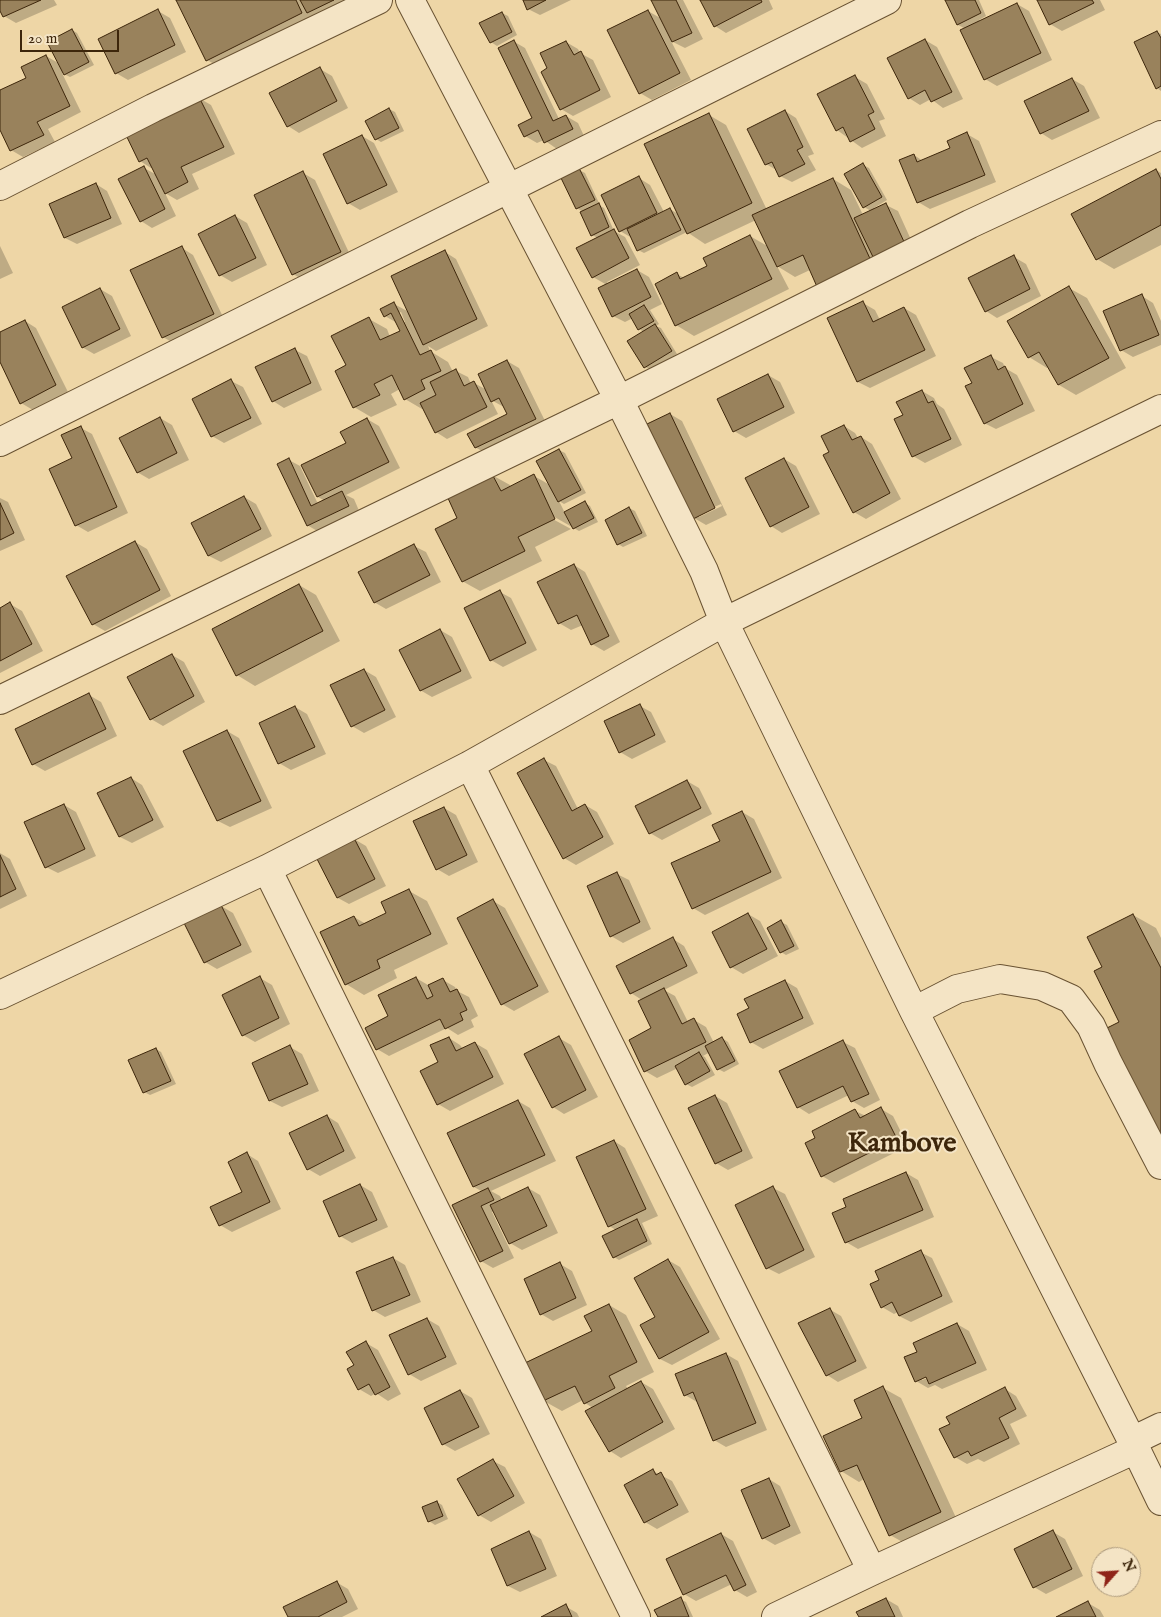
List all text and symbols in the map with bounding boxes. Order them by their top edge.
scale bar [22,20,121,52]
text: 20 m [28,29,57,48]
district label: Kambove [848,1128,956,1162]
north arrow [1091,1547,1141,1597]
text: N [1118,1556,1139,1575]

